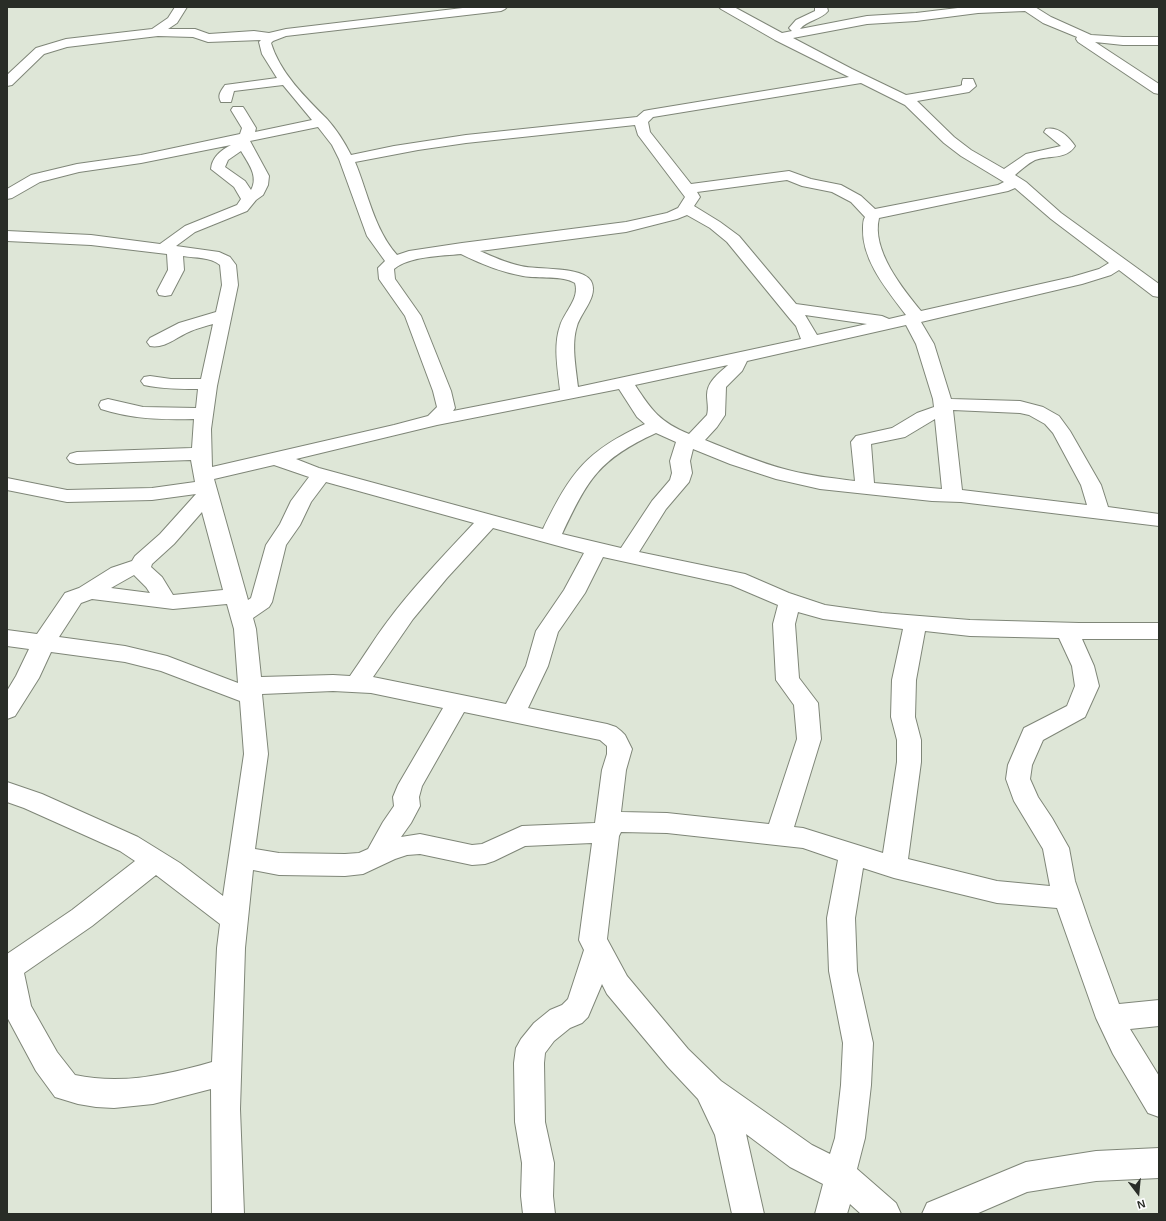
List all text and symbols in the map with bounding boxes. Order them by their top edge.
north arrow [1118,1173,1158,1213]
text: N [1136,1198,1147,1211]

